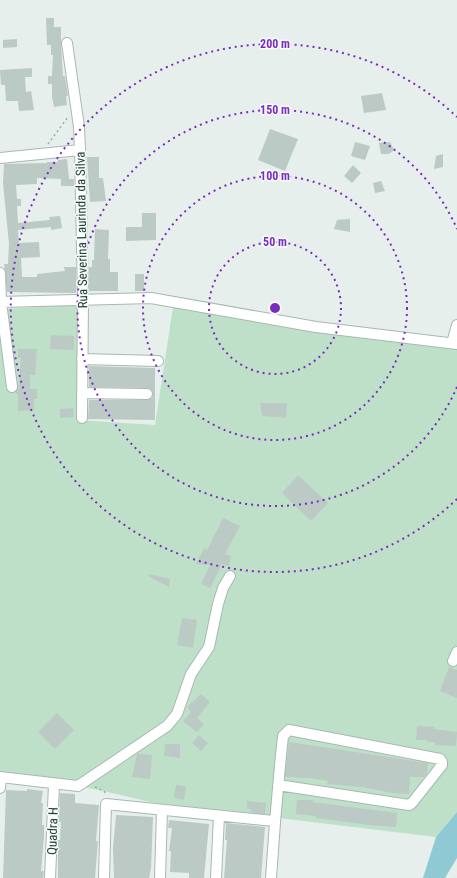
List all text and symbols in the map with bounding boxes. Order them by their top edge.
text: 200 m [260,37,290,51]
text: 150 m [260,103,290,117]
street label: Rua Severina Laurinda da Silva [73,151,90,309]
text: 100 m [260,169,290,183]
text: 50 m [263,235,287,249]
centre of rings [268,301,282,315]
street label: Quadra H [44,807,61,855]

